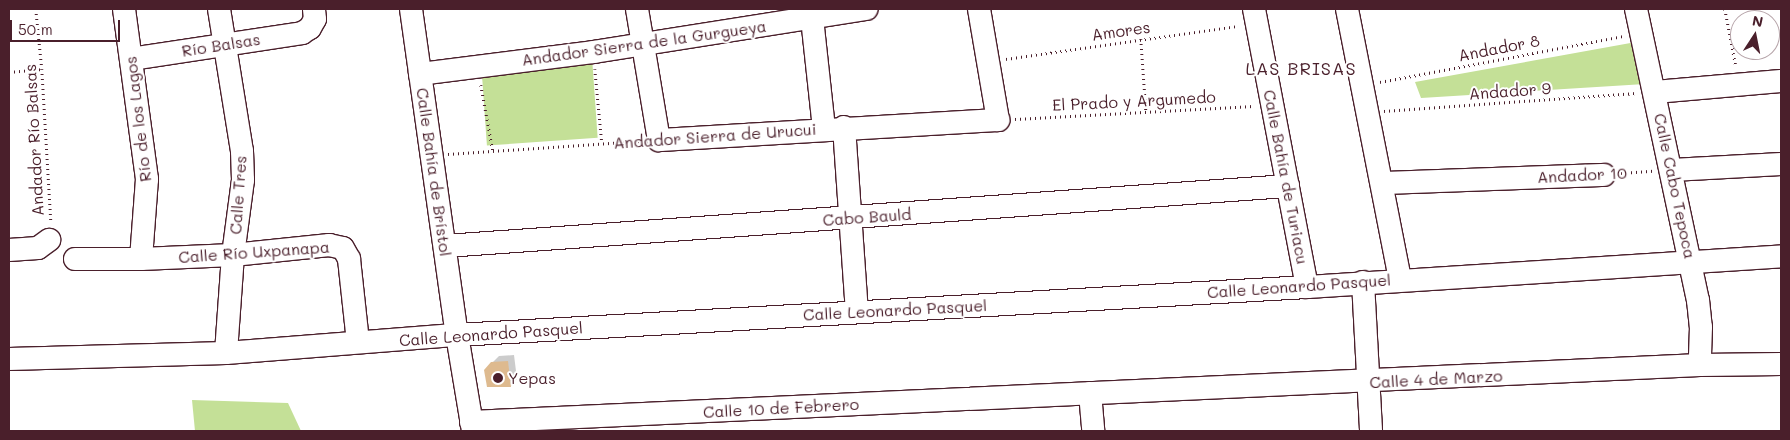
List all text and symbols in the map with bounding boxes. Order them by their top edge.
scale bar [12,10,122,42]
north arrow [1730,10,1780,60]
text: N [1751,10,1765,31]
street label: Andador Sierra de la Gurgueya [520,16,768,70]
street label: Amores [1090,17,1152,45]
text: 50 m [18,19,53,39]
street label: Río Balsas [180,29,262,61]
street label: Andador 8 [1457,31,1541,65]
street label: Río de los Lagos [121,55,155,183]
district label: LAS BRISAS [1244,57,1358,79]
street label: Andador Río Balsas [20,64,48,216]
street label: Andador 9 [1468,79,1552,103]
street label: Calle Bahía de Brístol [413,87,455,257]
street label: El Prado y Argumedo [1052,87,1216,115]
street label: Calle Bahía de Turiacu [1260,88,1312,266]
street label: Calle Cabo Tepoca [1650,112,1700,260]
street label: Andador Sierra de Urucui [613,119,817,153]
street label: Calle Tres [226,155,250,235]
street label: Andador 10 [1537,163,1627,187]
street label: Cabo Bauld [822,204,912,230]
street label: Calle Río Uxpanapa [178,237,330,267]
street label: Calle Leonardo Pasquel [1206,270,1392,302]
street label: Calle Leonardo Pasquel [802,296,988,324]
street label: Calle Leonardo Pasquel [398,318,584,350]
street label: Calle 4 de Marzo [1369,366,1503,392]
place label: Yepas [508,368,556,388]
marker: Yepas [492,372,504,384]
street label: Calle 10 de Febrero [702,394,860,422]

